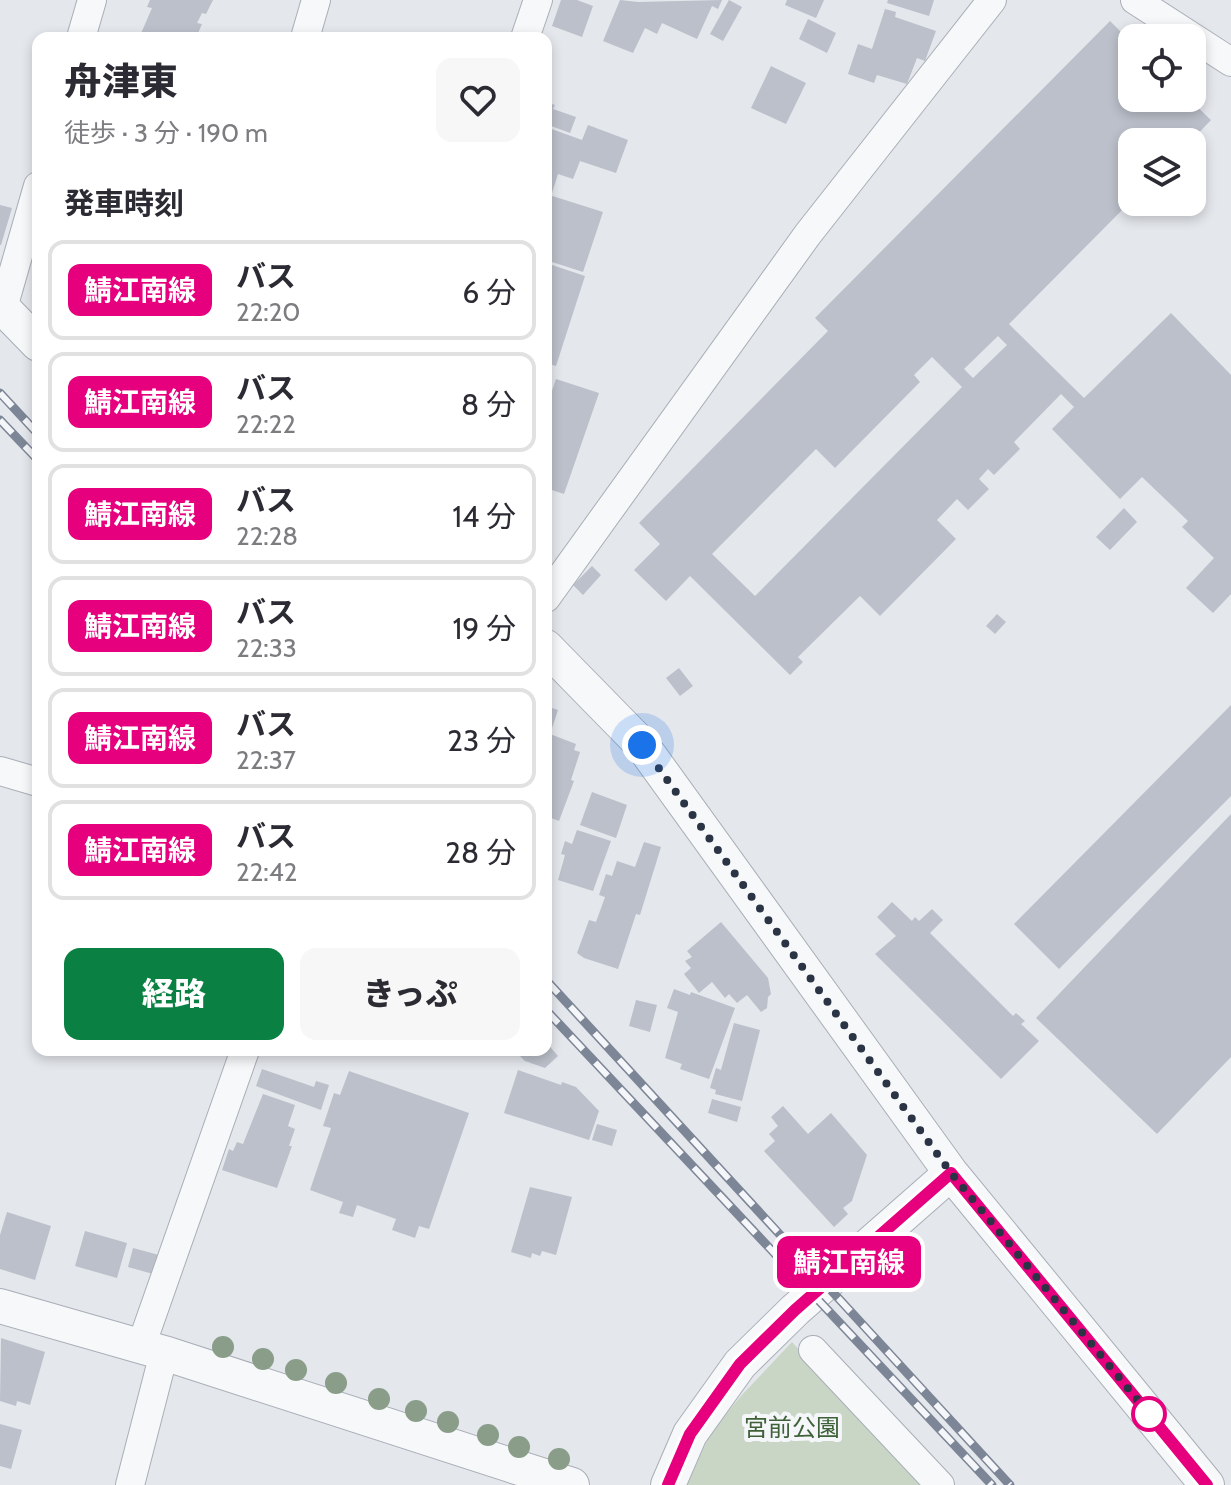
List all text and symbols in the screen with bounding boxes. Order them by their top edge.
map controls [1118,24,1206,216]
button: locate [1118,24,1206,112]
text: 舟津東 [64,58,178,105]
button: heart [436,58,520,142]
text: 徒歩 · 3 分 · 190 m [64,117,268,149]
button: layers [1118,128,1206,216]
text: 発車時刻 [64,185,184,222]
text: バス [236,258,296,295]
text: 鯖江南線 [84,273,196,307]
text: 6 分 [462,274,516,311]
text: 22:20 [236,296,300,328]
text: バス [236,370,296,407]
text: 鯖江南線 [84,385,196,419]
text: 8 分 [461,386,516,423]
text: 22:22 [236,408,296,440]
text: バス [236,482,296,519]
text: 鯖江南線 [84,497,196,531]
text: 14 分 [452,498,516,535]
text: 22:28 [236,520,298,552]
text: バス [236,594,296,631]
text: 鯖江南線 [84,609,196,643]
text: 19 分 [452,610,516,647]
text: 22:33 [236,632,297,664]
text: バス [236,706,296,743]
text: 鯖江南線 [84,721,196,755]
text: 23 分 [447,722,516,759]
your location [622,725,662,765]
text: 22:37 [236,744,296,776]
text: バス [236,818,296,855]
text: 鯖江南線 [84,833,196,867]
text: 28 分 [445,834,516,871]
text: 22:42 [236,856,297,888]
button: 経路 [64,948,284,1040]
button: きっぷ [300,948,520,1040]
line badge: 鯖江南線 [793,1236,905,1288]
text: 鯖江南線 [793,1245,905,1279]
unlabelled marker [1132,1397,1166,1431]
park label: 宮前公園 [744,1413,840,1442]

